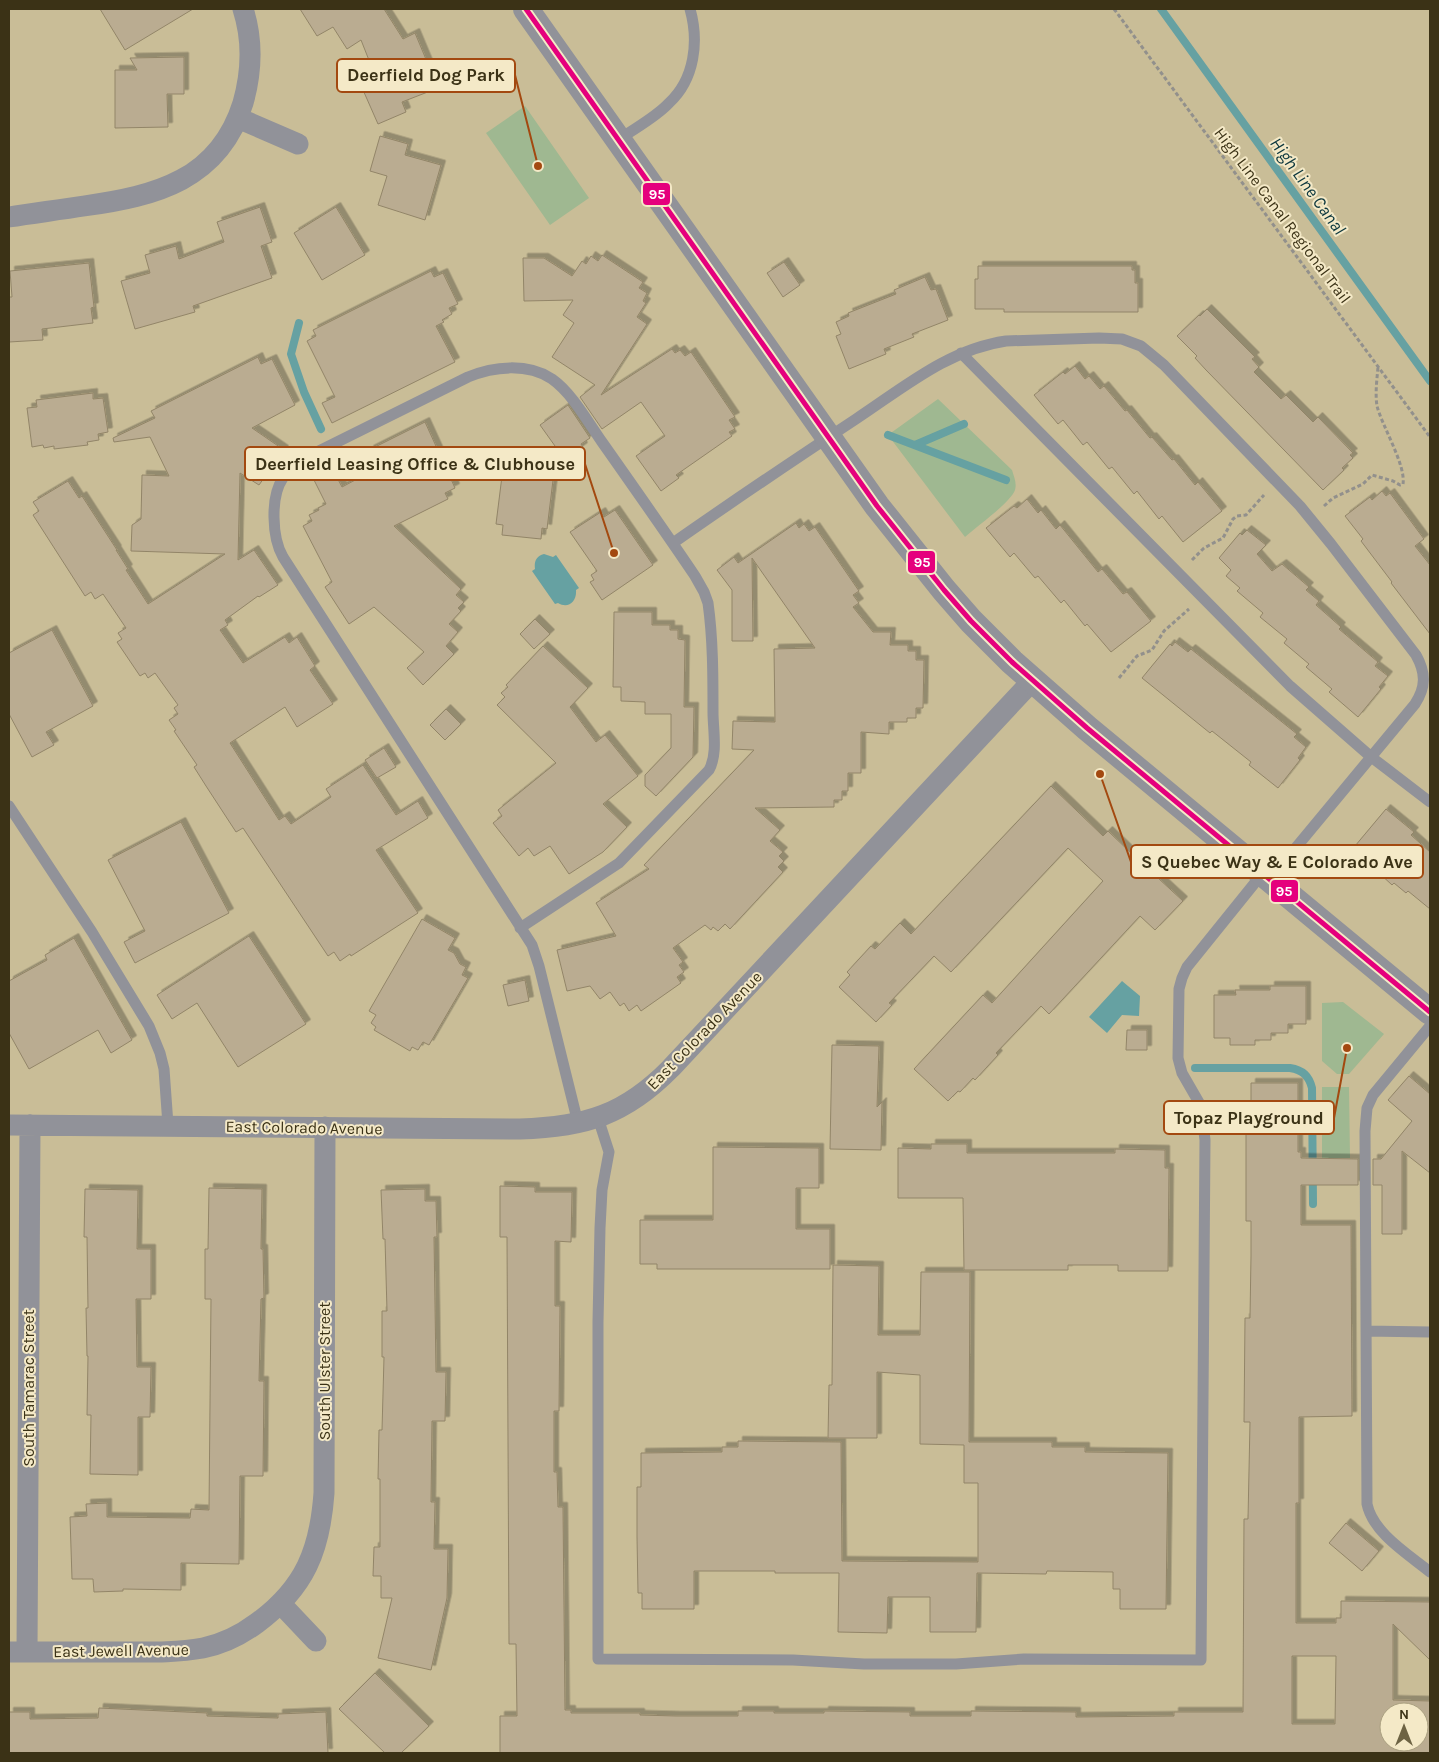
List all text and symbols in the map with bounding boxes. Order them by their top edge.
callout: Deerfield Dog Park [337,59,515,92]
text: Deerfield Dog Park [347,64,505,86]
street label: High Line Canal Regional Trail [1210,124,1355,307]
water label: High Line Canal [1265,133,1351,239]
line badge: 95 [642,182,671,206]
text: 95 [649,186,665,203]
callout: Deerfield Leasing Office & Clubhouse [245,447,585,480]
text: Deerfield Leasing Office & Clubhouse [255,453,575,475]
line badge: 95 [907,550,936,574]
text: 95 [914,554,930,571]
callout: S Quebec Way & E Colorado Ave [1131,845,1423,878]
text: S Quebec Way & E Colorado Ave [1141,851,1413,873]
line badge: 95 [1270,879,1299,903]
text: 95 [1276,883,1292,900]
street label: East Colorado Avenue [643,967,766,1093]
callout: Topaz Playground [1164,1101,1334,1134]
text: Topaz Playground [1174,1107,1324,1129]
street label: East Colorado Avenue [225,1117,383,1138]
street label: South Ulster Street [315,1302,334,1440]
street label: South Tamarac Street [19,1309,38,1467]
street label: East Jewell Avenue [53,1640,189,1661]
north arrow [1379,1702,1429,1752]
text: N [1399,1706,1409,1723]

